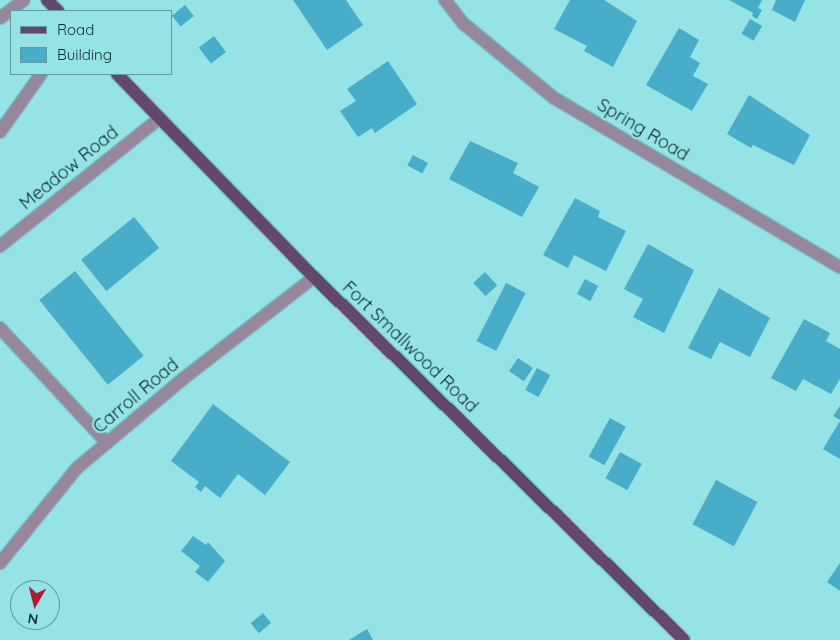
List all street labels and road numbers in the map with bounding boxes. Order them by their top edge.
street label: Spring Road [593,94,693,166]
street label: Meadow Road [15,122,123,214]
street label: Fort Smallwood Road [338,277,482,417]
street label: Carroll Road [89,354,183,438]

